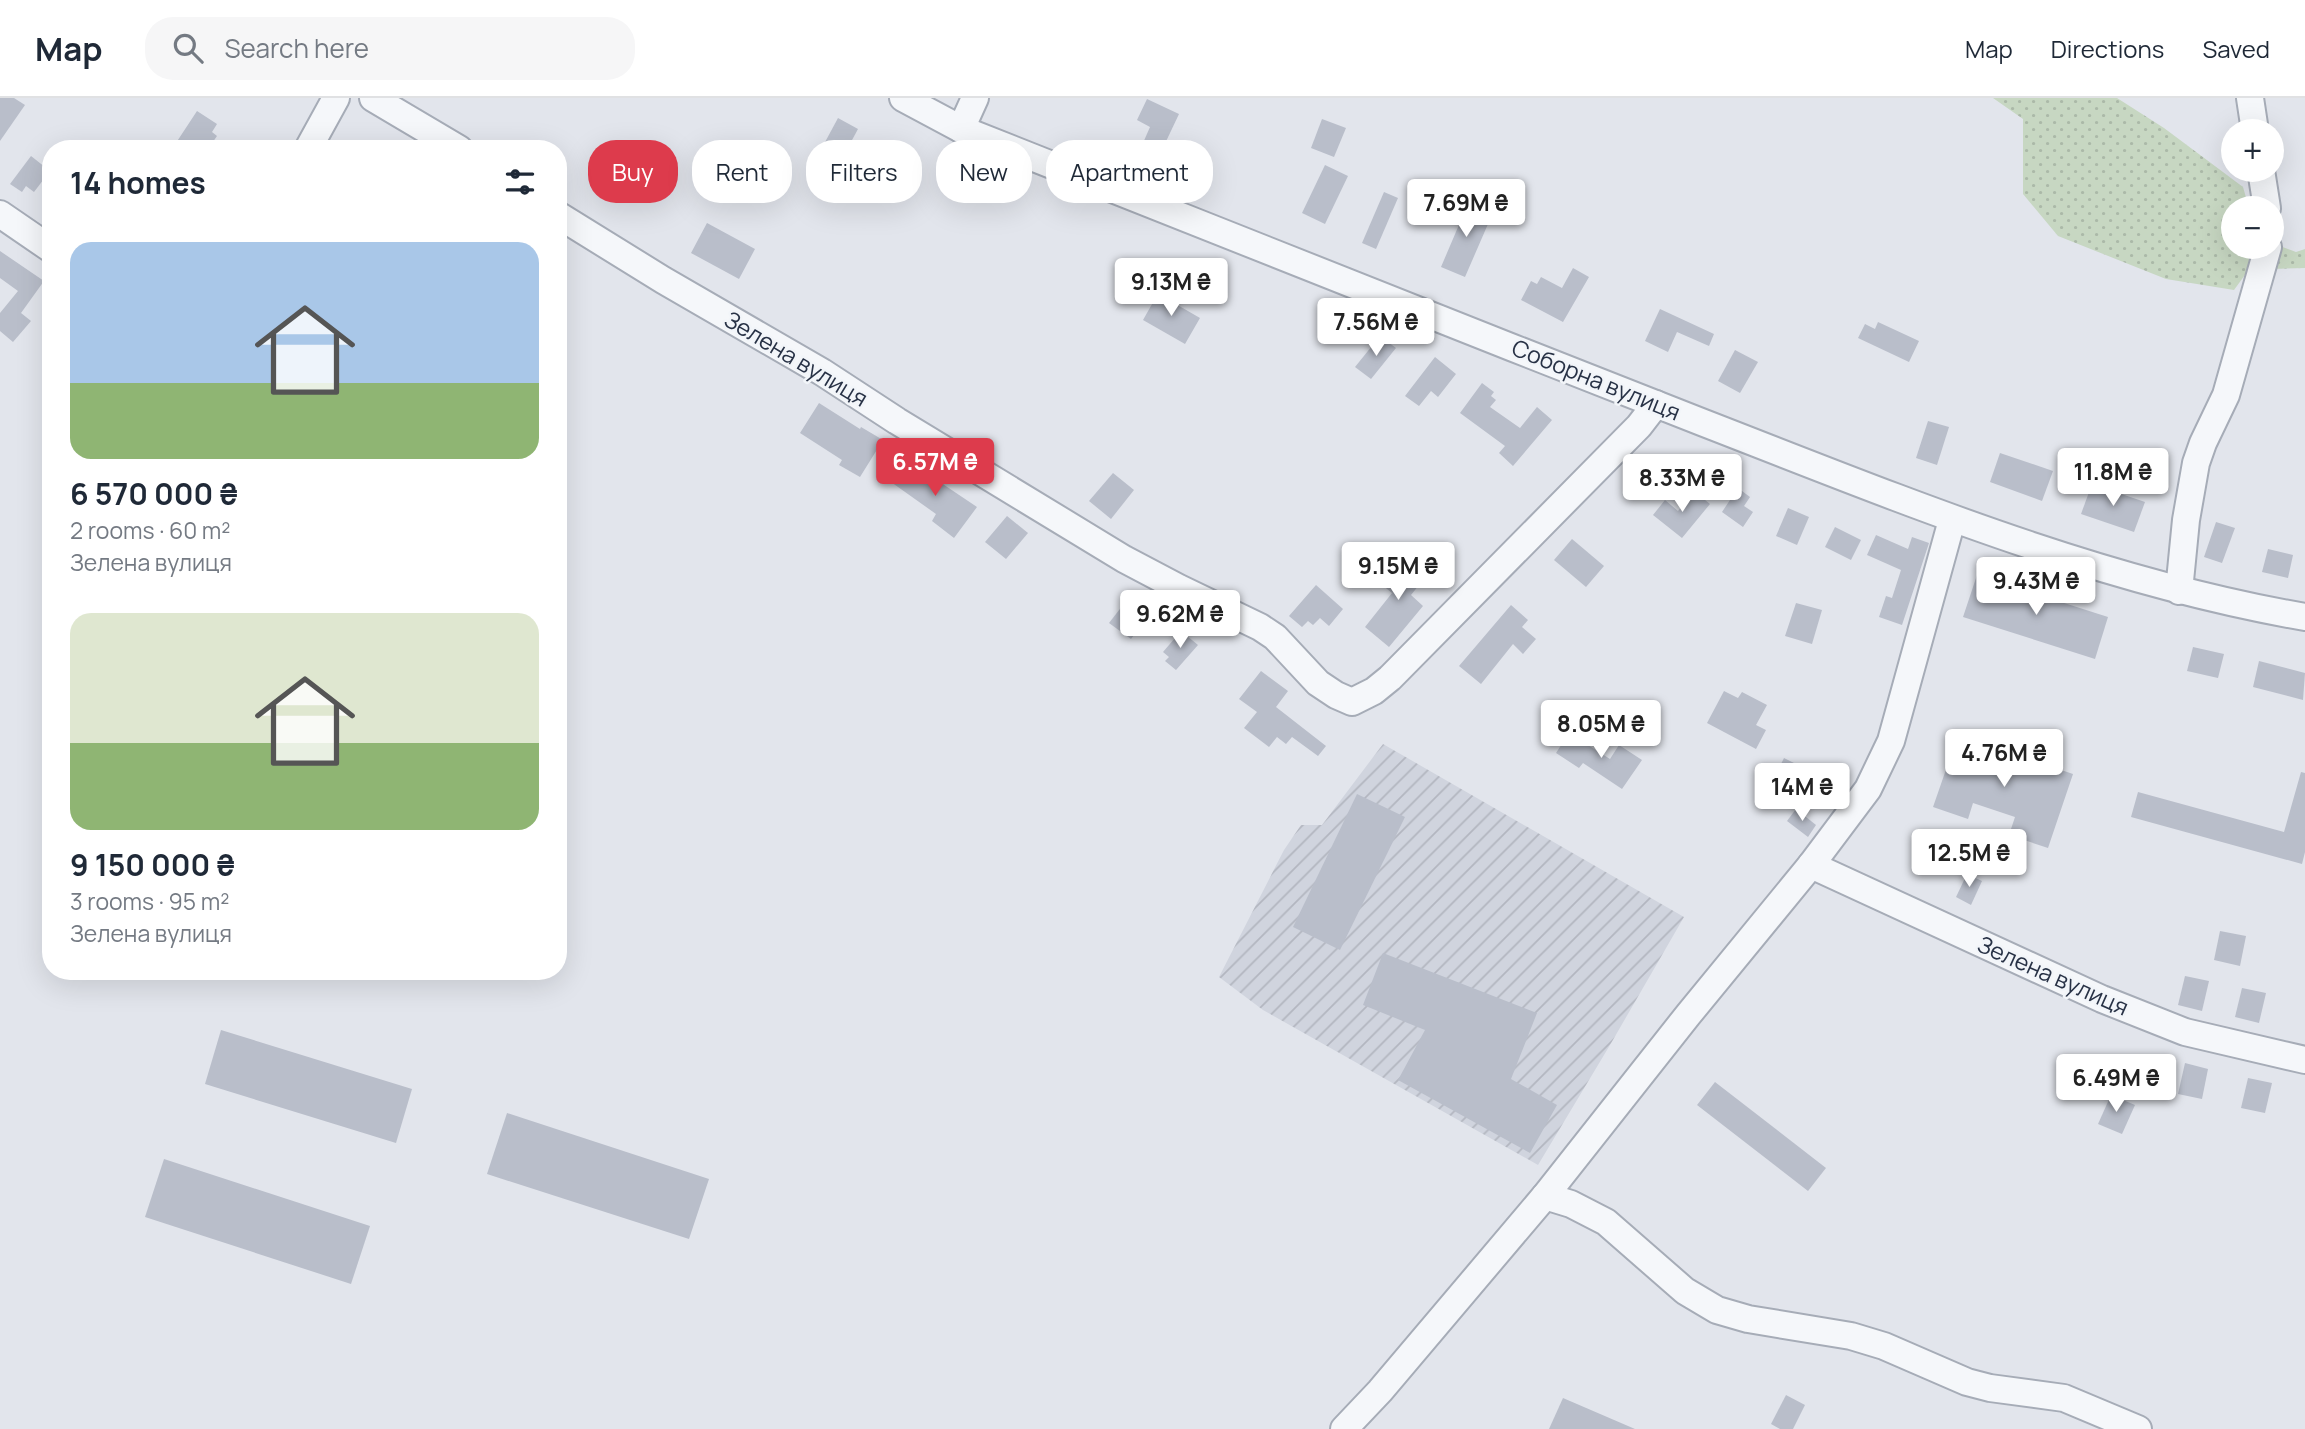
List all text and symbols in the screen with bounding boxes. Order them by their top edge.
search box [145,17,635,80]
text: Map [35,26,103,71]
icon: search [169,29,207,67]
text: Search here [225,30,369,66]
text: Map [1965,32,2013,65]
text: Directions [2051,32,2164,65]
text: Saved [2202,32,2270,65]
map controls [2221,119,2284,259]
button: + [2221,119,2284,182]
chip: Buy [588,140,678,203]
chip: Rent [692,140,792,203]
chip: Filters [806,140,922,203]
chip: New [936,140,1032,203]
chip: Apartment [1046,140,1213,203]
text: 14 homes [70,162,206,203]
icon: filters [501,163,539,201]
pin: 7.69M ₴ [1401,180,1531,239]
text: 7.69M ₴ [1423,186,1509,218]
button: − [2221,196,2284,259]
pin: 9.13M ₴ [1106,258,1236,318]
text: 9.13M ₴ [1131,265,1211,297]
icon: home [242,287,368,413]
pin: 7.56M ₴ [1311,299,1441,358]
street label: Зелена вулиця [719,303,874,414]
text: 7.56M ₴ [1333,305,1419,337]
street label: Соборна вулиця [1507,331,1685,427]
pin: 6.57M ₴ [870,438,1000,498]
text: 6.57M ₴ [892,445,978,477]
pin: 11.8M ₴ [2048,448,2178,508]
pin: 8.33M ₴ [1617,454,1747,514]
text: 11.8M ₴ [2074,455,2152,487]
text: 8.33M ₴ [1639,461,1725,493]
text: 6 570 000 ₴ [70,473,238,514]
text: 2 rooms · 60 m² [70,514,231,546]
pin: 9.15M ₴ [1333,542,1463,602]
text: Зелена вулиця [70,546,232,578]
text: 9.15M ₴ [1358,549,1438,581]
pin: 9.43M ₴ [1971,558,2101,617]
text: 9.43M ₴ [1992,564,2080,596]
pin: 9.62M ₴ [1115,590,1245,650]
text: 9.62M ₴ [1136,597,1224,629]
icon: home [242,658,368,784]
pin: 8.05M ₴ [1536,700,1666,760]
text: 8.05M ₴ [1557,707,1645,739]
pin: 4.76M ₴ [1939,730,2069,789]
text: 4.76M ₴ [1961,736,2047,768]
pin: 14M ₴ [1753,764,1851,823]
text: 14M ₴ [1771,770,1833,802]
pin: 12.5M ₴ [1904,830,2034,889]
text: 12.5M ₴ [1928,836,2010,868]
text: 9 150 000 ₴ [70,844,235,885]
text: 3 rooms · 95 m² [70,885,229,917]
text: Зелена вулиця [70,917,232,949]
street label: Зелена вулиця [1973,928,2134,1023]
pin: 6.49M ₴ [2051,1054,2181,1114]
text: 6.49M ₴ [2072,1061,2160,1093]

